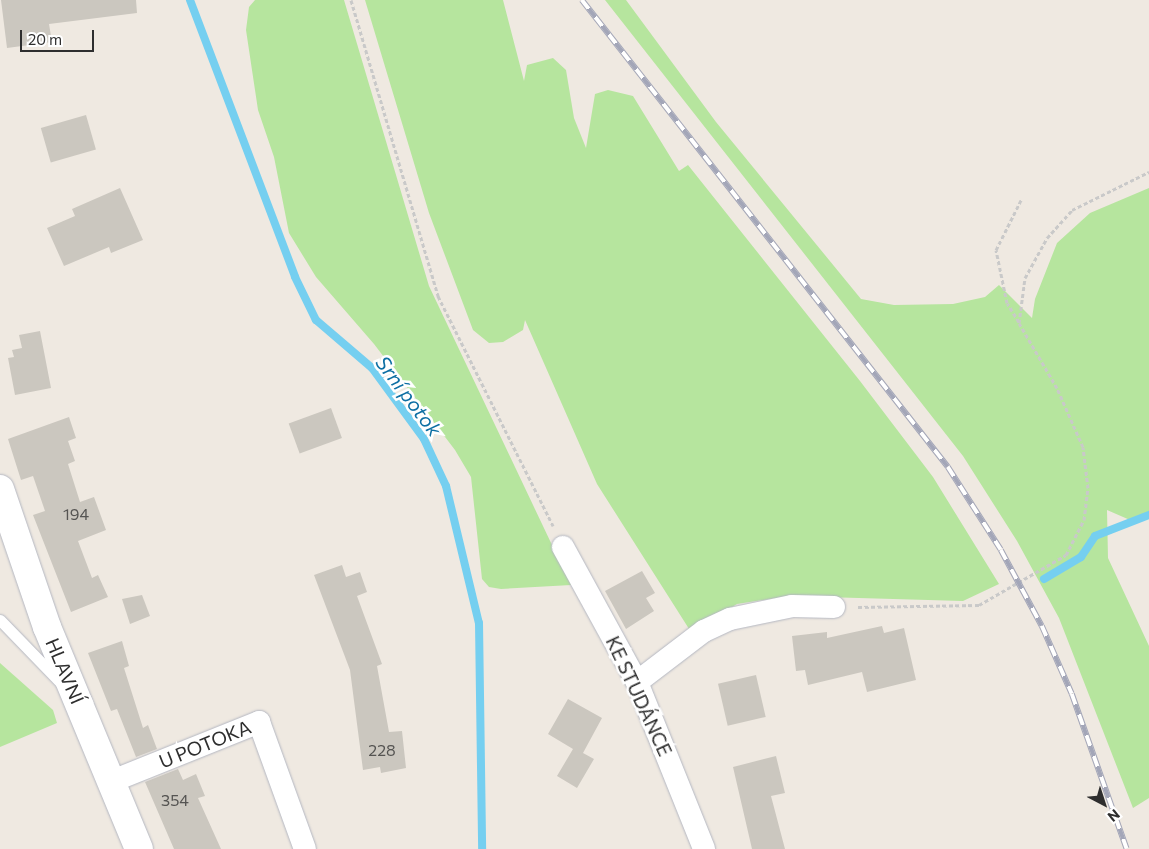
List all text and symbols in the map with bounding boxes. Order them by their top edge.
scale bar [22,20,96,52]
text: 20 m [28,30,62,48]
water label: Srní potok [371,351,447,441]
house number: 194 [63,504,89,524]
street label: KE STUDÁNCE [601,632,677,760]
street label: HLAVNÍ [41,635,89,707]
street label: U POTOKA [156,715,254,773]
house number: 228 [368,740,396,760]
north arrow [1079,779,1129,829]
house number: 354 [161,790,189,810]
text: N [1104,806,1123,826]

